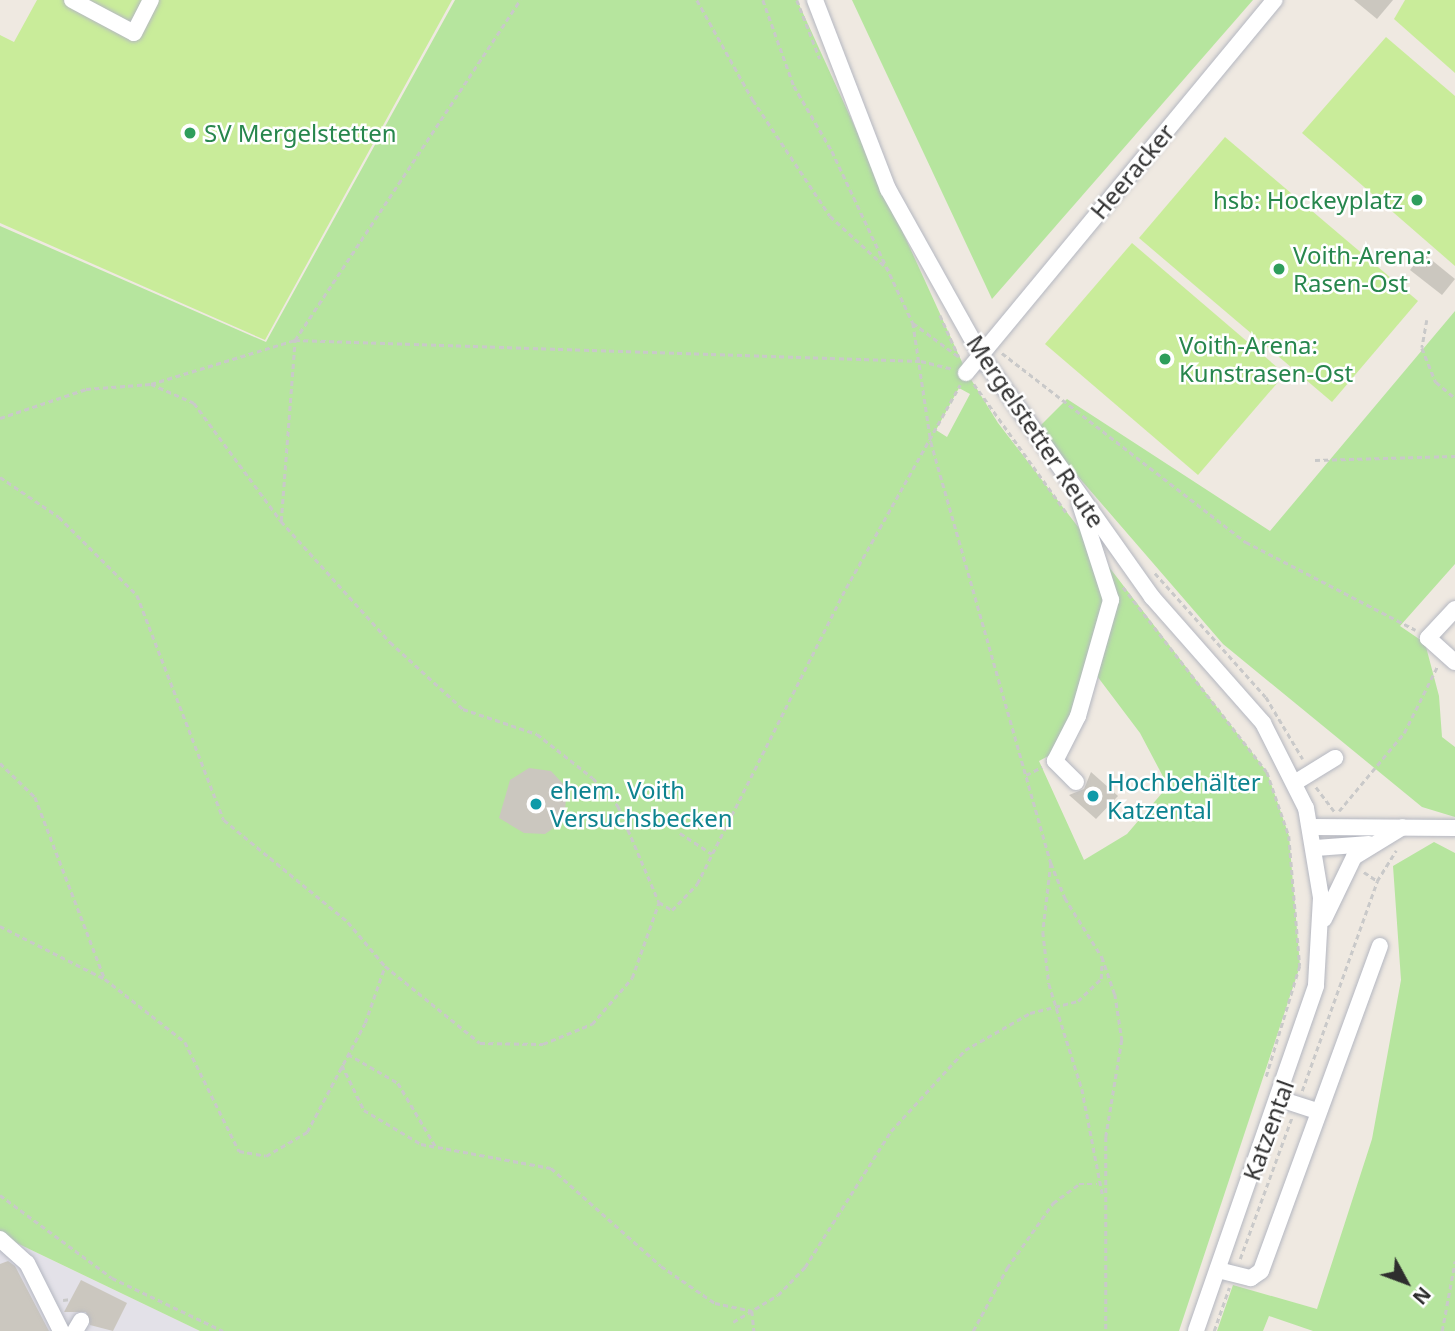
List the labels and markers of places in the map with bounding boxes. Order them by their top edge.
place label: SV Mergelstetten [204,119,397,147]
marker: SV Mergelstetten [182,125,198,141]
place label: hsb: Hockeyplatz [1213,186,1403,214]
marker: hsb: Hockeyplatz [1409,192,1425,208]
place label: Voith-Arena: Rasen-Ost [1293,241,1432,297]
marker: Voith-Arena: Rasen-Ost [1271,261,1287,277]
place label: Voith-Arena: Kunstrasen-Ost [1179,331,1353,387]
marker: Voith-Arena: Kunstrasen-Ost [1157,351,1173,367]
place label: Hochbehälter Katzental [1107,768,1261,824]
place label: ehem. Voith Versuchsbecken [550,776,733,832]
marker: Hochbehälter Katzental [1085,788,1101,804]
marker: ehem. Voith Versuchsbecken [528,796,544,812]

